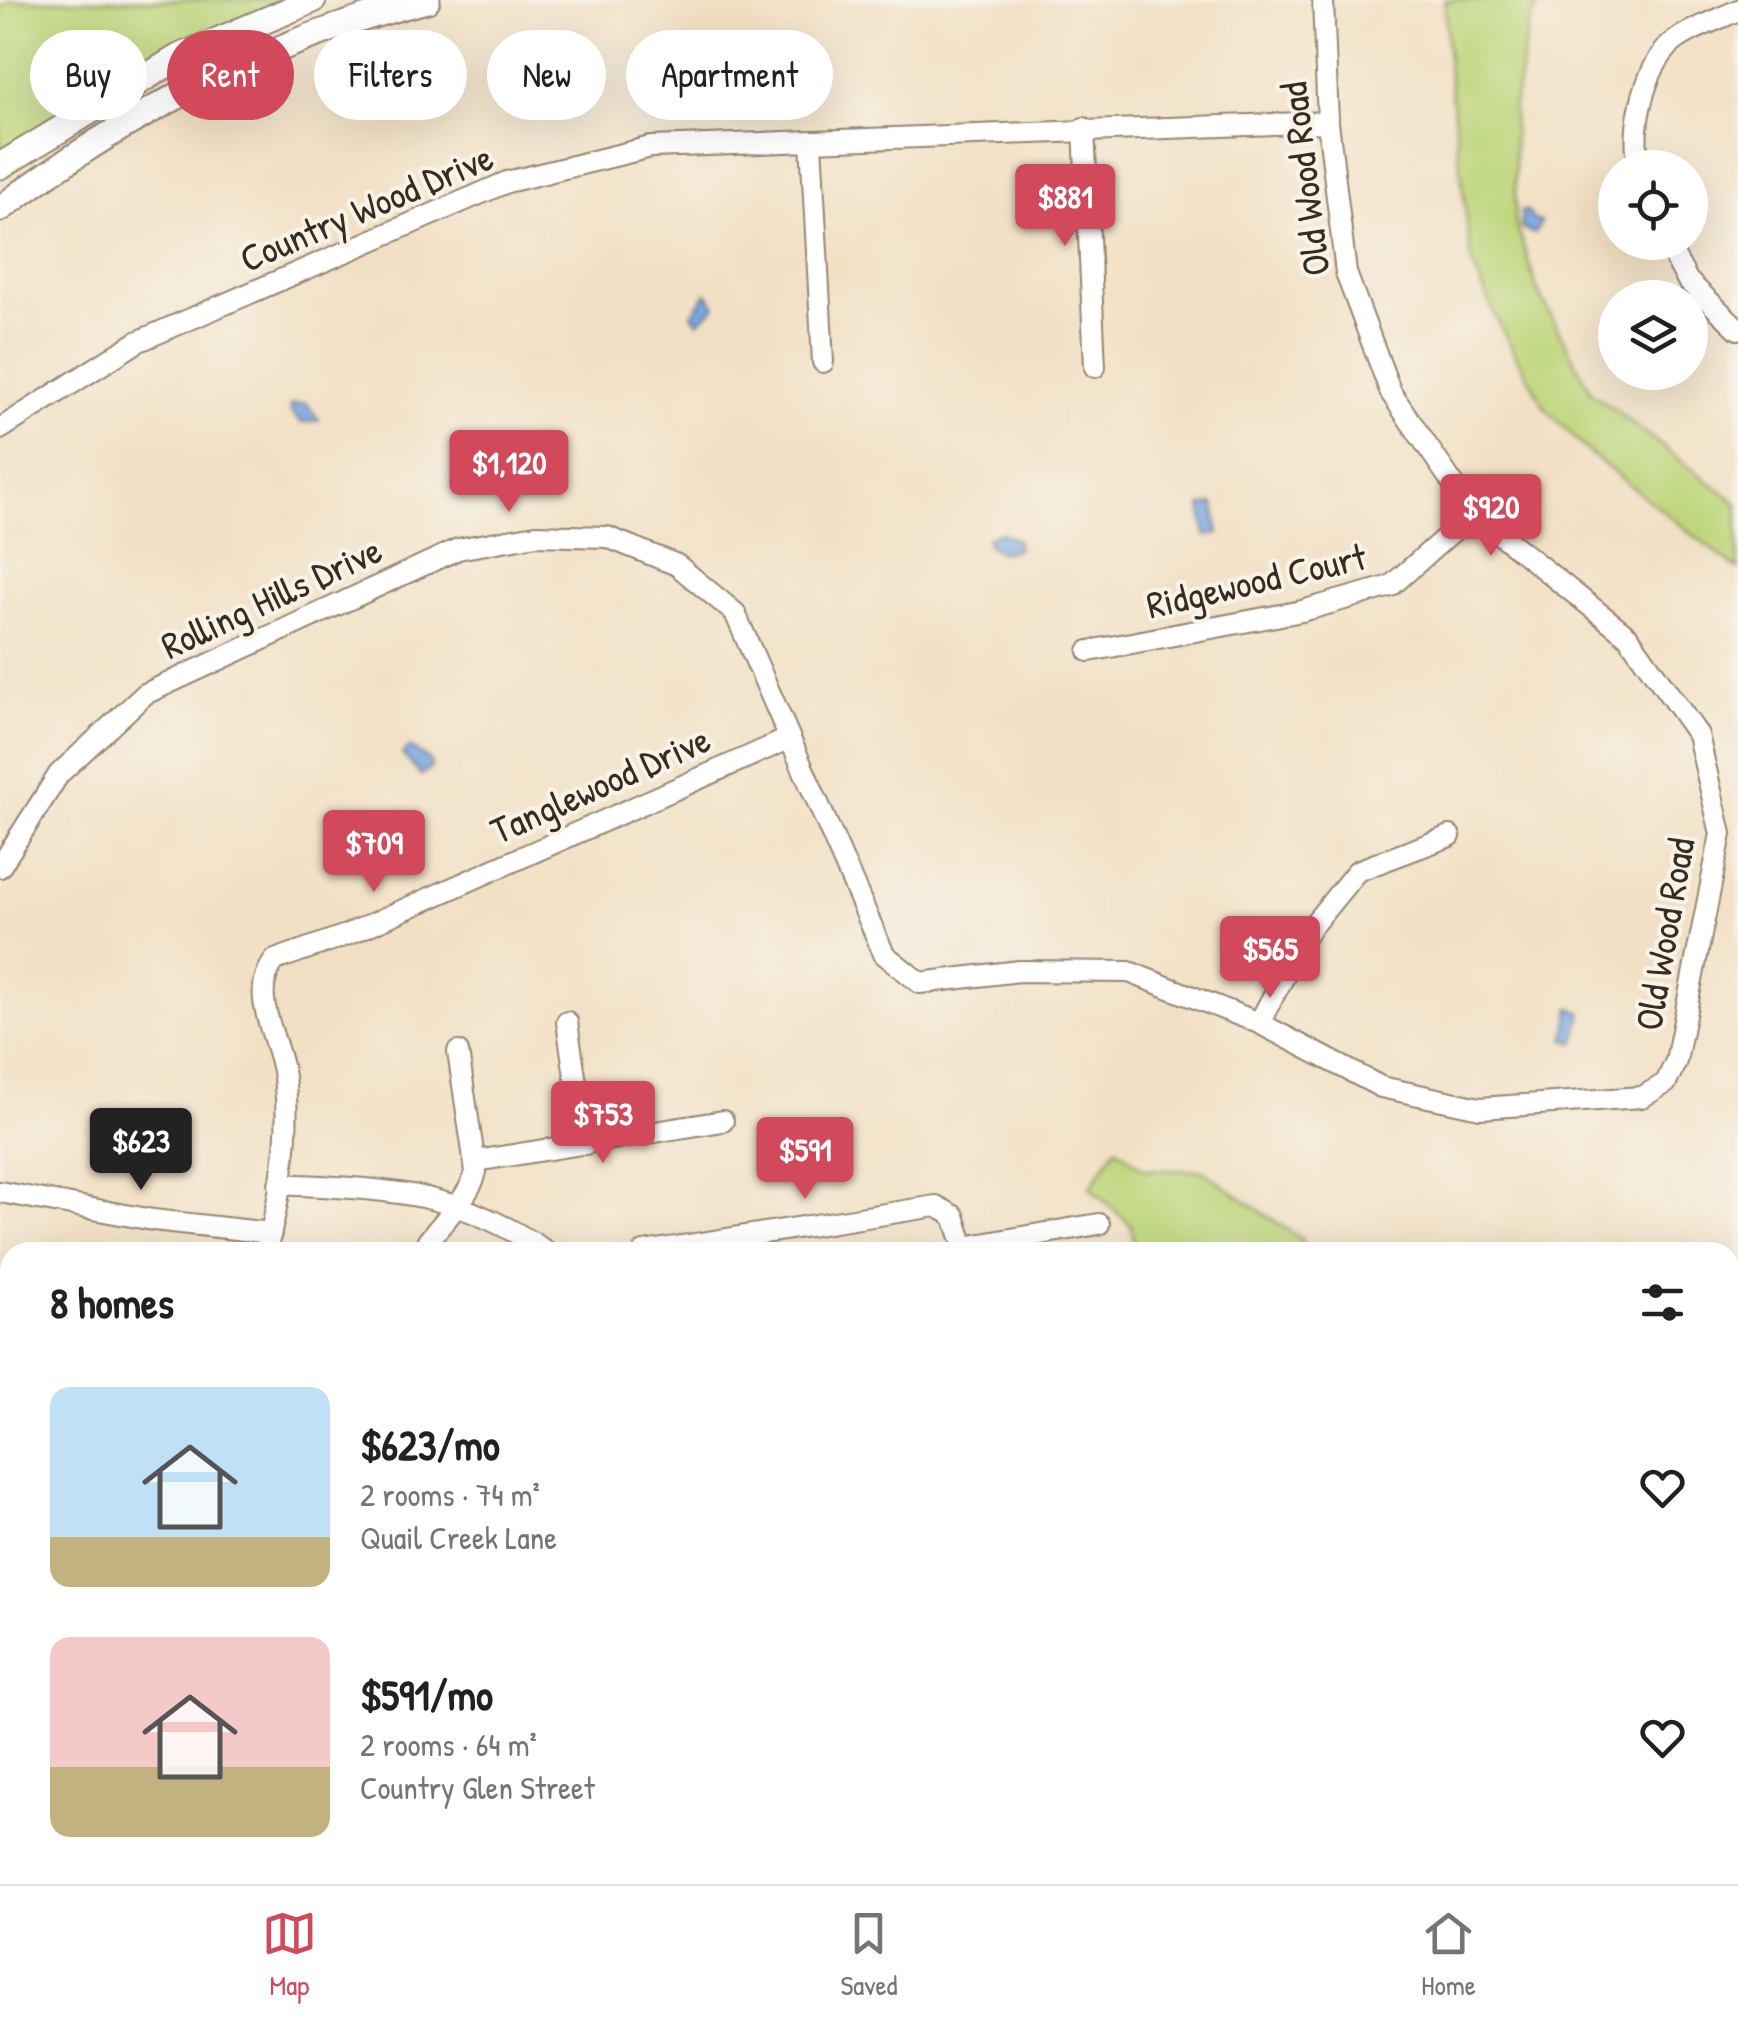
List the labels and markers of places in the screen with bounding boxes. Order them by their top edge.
pin: $881 [1006,164,1124,249]
pin: $1,120 [428,430,590,515]
pin: $920 [1432,474,1550,559]
pin: $709 [315,810,433,895]
pin: $565 [1211,916,1329,1001]
pin: $753 [544,1081,662,1166]
pin: $623 [82,1108,200,1193]
pin: $591 [746,1117,864,1202]

